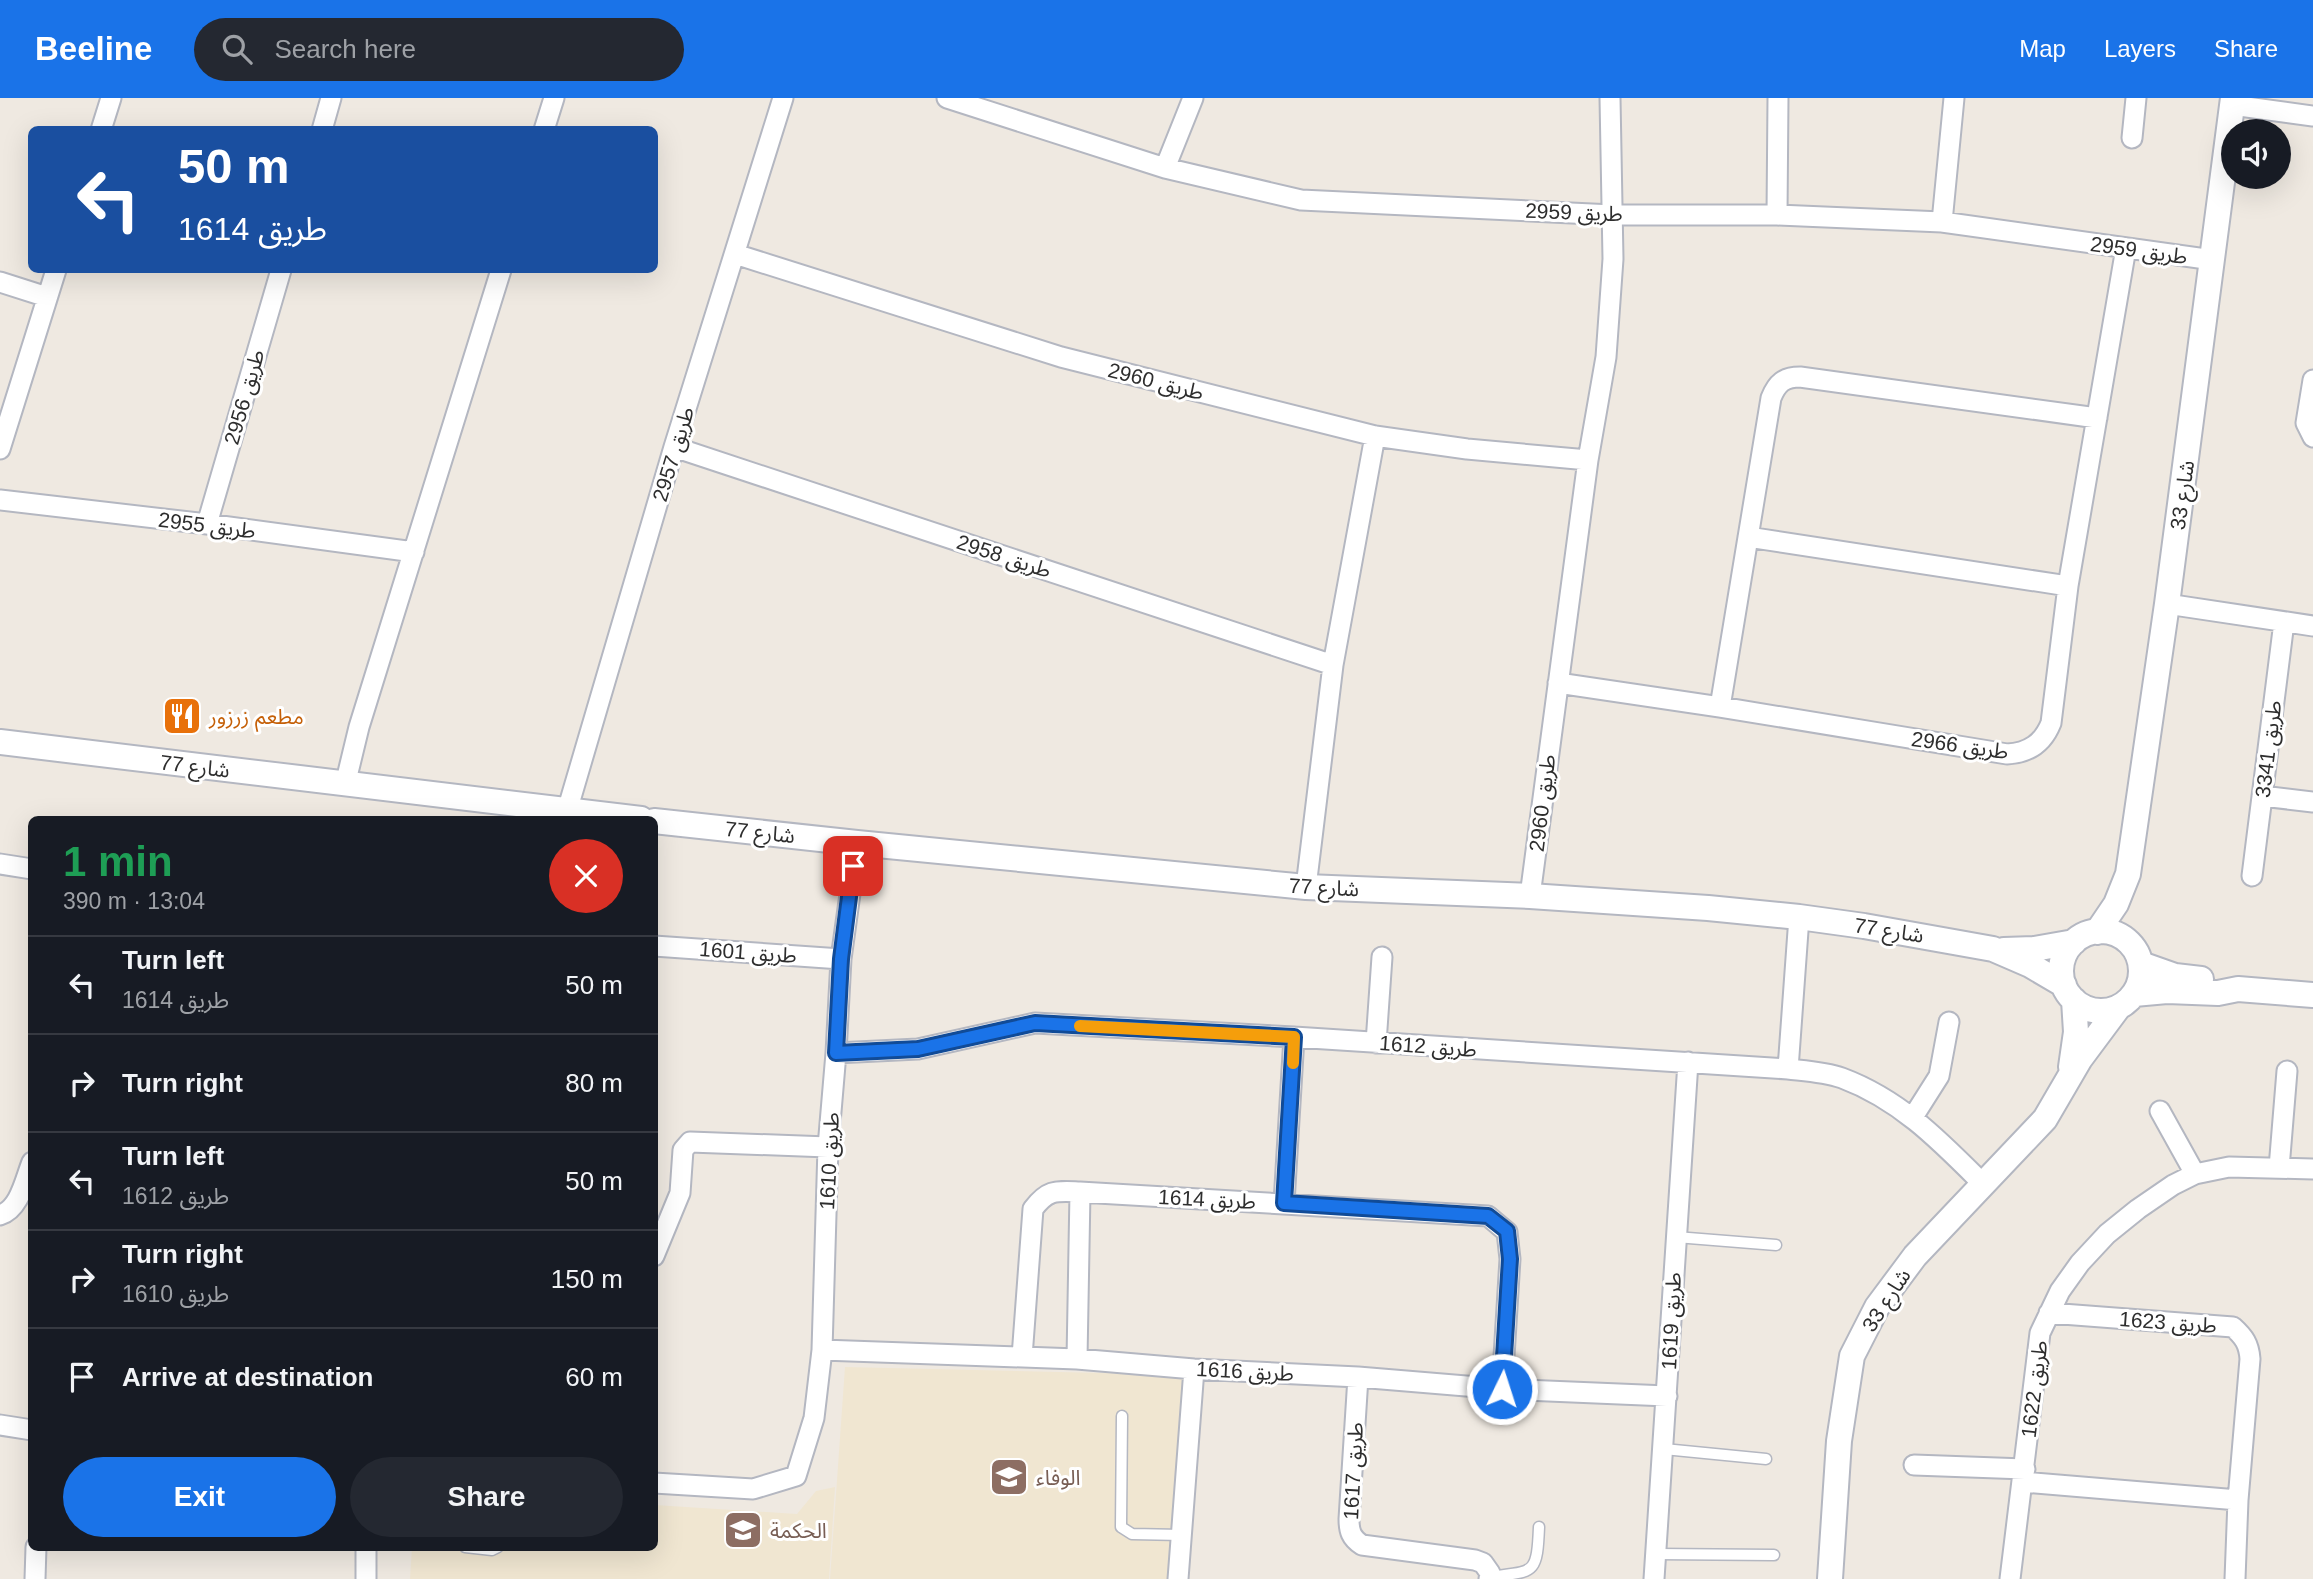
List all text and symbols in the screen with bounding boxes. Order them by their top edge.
search box [194,18,684,81]
text: Beeline [35,30,152,67]
icon: search [218,30,256,68]
text: Search here [274,34,416,64]
text: Map [2019,35,2066,62]
text: Layers [2104,35,2176,62]
text: Share [2214,35,2278,62]
map controls [2221,119,2291,189]
button: sound [2221,119,2291,189]
text: 50 m [178,139,290,193]
icon: left [63,154,154,245]
street label: طريق 2959 [1525,199,1623,227]
text: طريق 1614 [178,211,327,247]
street label: طريق 2959 [2089,232,2189,270]
street label: طريق 2956 [219,347,270,448]
street label: طريق 2960 [1105,358,1206,406]
street label: طريق 2957 [648,404,700,505]
street label: شارع 33 [2166,459,2202,532]
street label: طريق 2955 [157,508,257,544]
street label: طريق 2958 [953,530,1054,584]
restaurant icon: مطعم زرزور [161,695,203,737]
street label: طريق 3341 [2251,699,2287,799]
place label: مطعم زرزور [208,705,304,732]
street label: طريق 2966 [1910,727,2010,765]
street label: شارع 77 [158,750,231,786]
street label: طريق 2960 [1525,753,1561,853]
street label: شارع 77 [724,817,796,851]
pin [823,836,883,896]
text: 1 min [63,838,173,885]
button: close [549,839,623,913]
icon: arrive [834,847,872,885]
street label: شارع 77 [1288,874,1360,904]
text: 390 m · 13:04 [63,888,205,914]
street label: شارع 77 [1852,913,1925,951]
street label: طريق 1601 [698,937,798,969]
text: Turn left [122,945,224,975]
icon: left [63,966,101,1004]
text: 50 m [565,970,623,1000]
text: طريق 1614 [122,987,229,1013]
street label: طريق 1612 [1378,1031,1478,1063]
icon: right [63,1064,101,1102]
text: Turn right [122,1068,243,1098]
text: 80 m [565,1068,623,1098]
street label: طريق 1610 [815,1112,845,1210]
text: Turn left [122,1141,224,1171]
icon: left [63,1162,101,1200]
text: 50 m [565,1166,623,1196]
text: طريق 1612 [122,1183,229,1209]
street label: طريق 1614 [1158,1185,1256,1215]
text: Turn right [122,1239,243,1269]
icon: right [63,1260,101,1298]
text: 150 m [551,1264,623,1294]
street label: شارع 33 [1857,1264,1918,1338]
street label: طريق 1619 [1657,1272,1687,1370]
text: طريق 1610 [122,1281,229,1307]
street label: طريق 1623 [2118,1307,2218,1339]
street label: طريق 1622 [2017,1339,2053,1439]
position arrow [1465,1352,1539,1426]
street label: طريق 1616 [1196,1357,1294,1387]
icon: arrive [63,1358,101,1396]
text: Arrive at destination [122,1362,373,1392]
text: 60 m [565,1362,623,1392]
street label: طريق 1617 [1339,1422,1369,1520]
school or university icon: الوفاء [988,1456,1030,1498]
button: Exit [63,1457,336,1537]
button: Share [350,1457,623,1537]
place label: الوفاء [1036,1466,1081,1490]
school or university icon: الحكمة [722,1509,764,1551]
place label: الحكمة [770,1519,827,1542]

